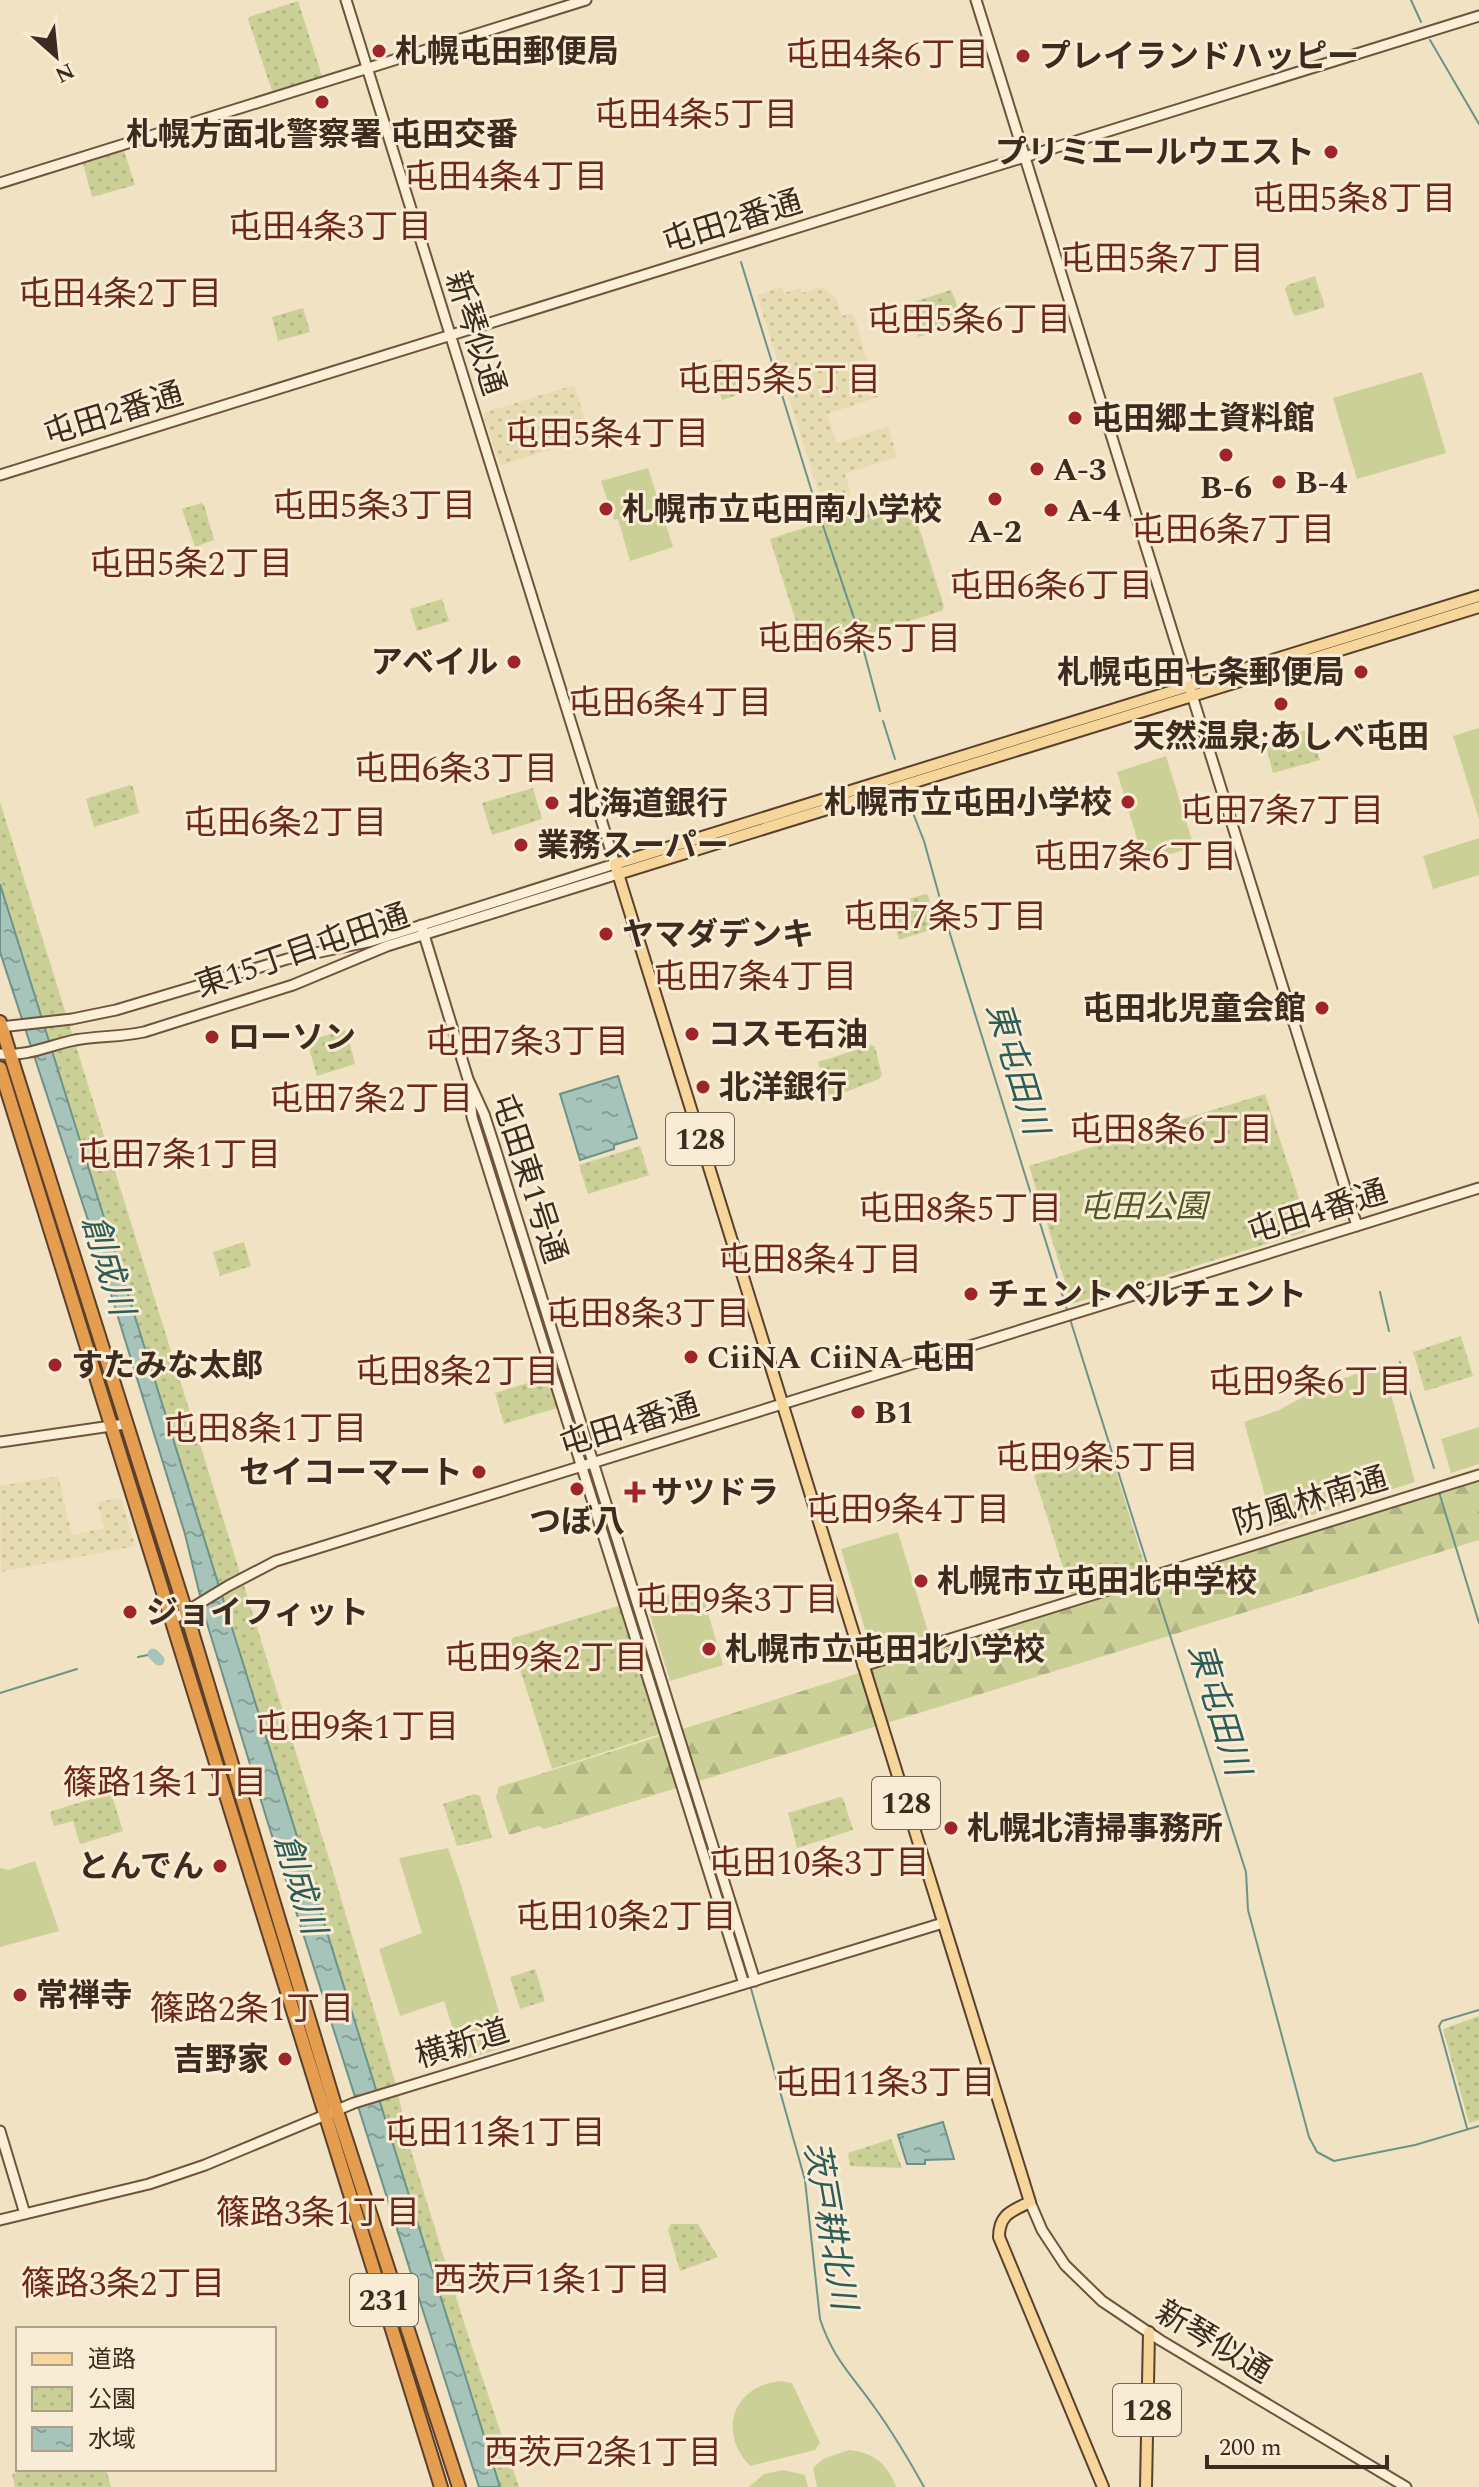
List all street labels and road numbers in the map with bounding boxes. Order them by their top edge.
street label: 屯田2番通 [656,178,808,267]
street label: 新琴似通 [431,265,518,402]
street label: 屯田2番通 [37,370,189,459]
street label: 東15丁目屯田通 [189,892,416,1011]
street label: 屯田東1号通 [478,1087,579,1270]
road number: 128 [666,1113,734,1165]
street label: 屯田4番通 [1241,1168,1393,1257]
street label: 屯田4番通 [553,1381,705,1470]
street label: 防風林南通 [1227,1455,1394,1548]
road number: 128 [872,1777,940,1829]
street label: 横新道 [409,2007,516,2082]
road number: 231 [350,2274,418,2326]
street label: 新琴似通 [1146,2288,1281,2396]
road number: 128 [1113,2384,1181,2436]

